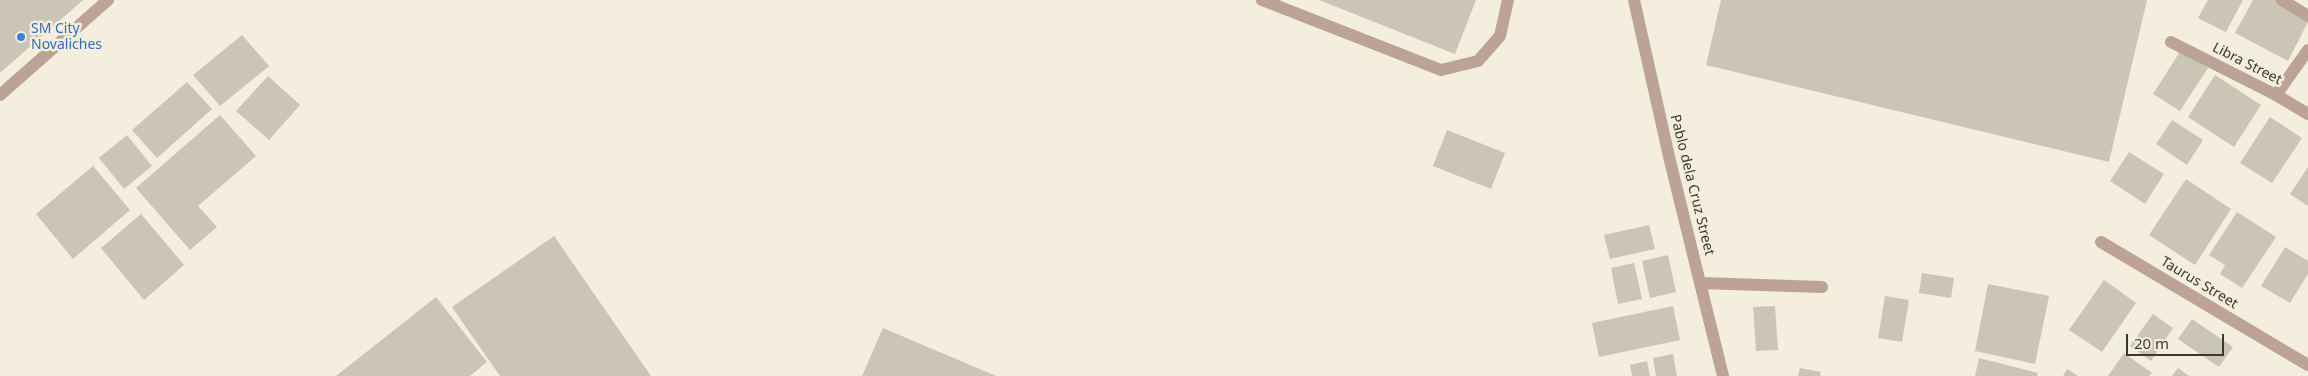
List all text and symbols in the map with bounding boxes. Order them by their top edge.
place label: SM City Novaliches [31,21,102,54]
marker: SM City Novaliches [15,31,27,43]
street label: Libra Street [2209,39,2285,89]
street label: Pablo dela Cruz Street [1666,113,1718,257]
street label: Taurus Street [2157,253,2241,313]
scale bar [2128,324,2226,356]
text: 20 m [2134,333,2169,353]

